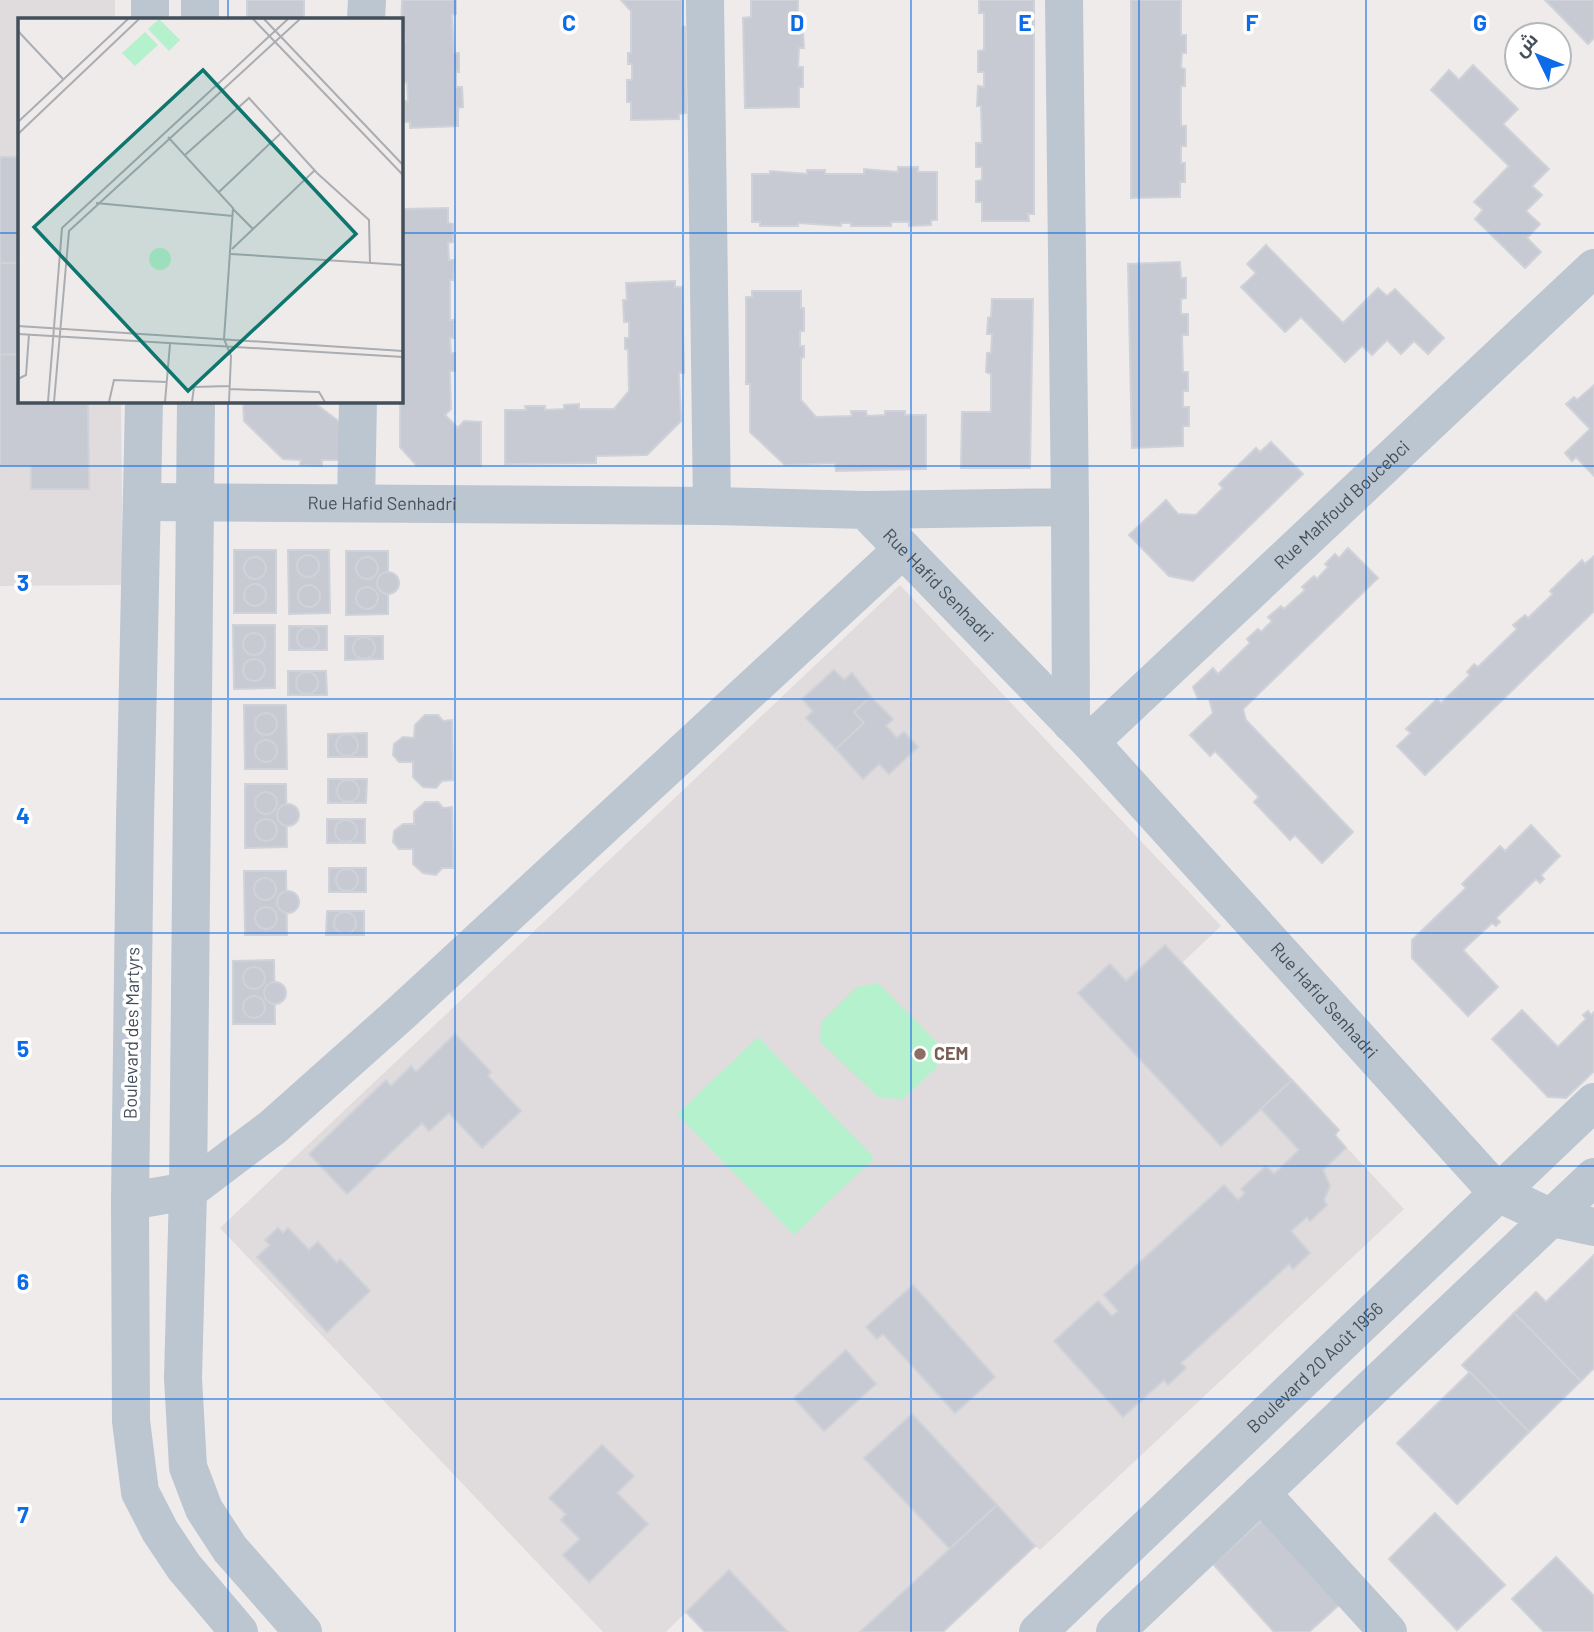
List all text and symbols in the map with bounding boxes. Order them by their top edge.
text: C [562,8,576,36]
text: D [790,8,804,36]
text: E [1018,8,1032,36]
text: F [1246,8,1259,36]
text: G [1473,8,1487,36]
inset map [18,18,402,402]
north arrow [1503,21,1573,91]
text: ش [1508,27,1543,62]
street label: Rue Mahfoud Boucebci [1269,435,1414,573]
street label: Rue Hafid Senhadri [307,491,457,514]
street label: Rue Hafid Senhadri [879,523,999,646]
text: 3 [17,568,29,596]
text: 4 [16,801,30,829]
street label: Rue Hafid Senhadri [1267,937,1383,1063]
street label: Boulevard des Martyrs [119,947,144,1119]
text: 5 [17,1034,29,1062]
place label: CEM [934,1042,968,1064]
marker: CEM [912,1046,928,1062]
text: 6 [17,1267,29,1295]
street label: Boulevard 20 Août 1956 [1242,1297,1387,1437]
text: 7 [17,1500,29,1528]

